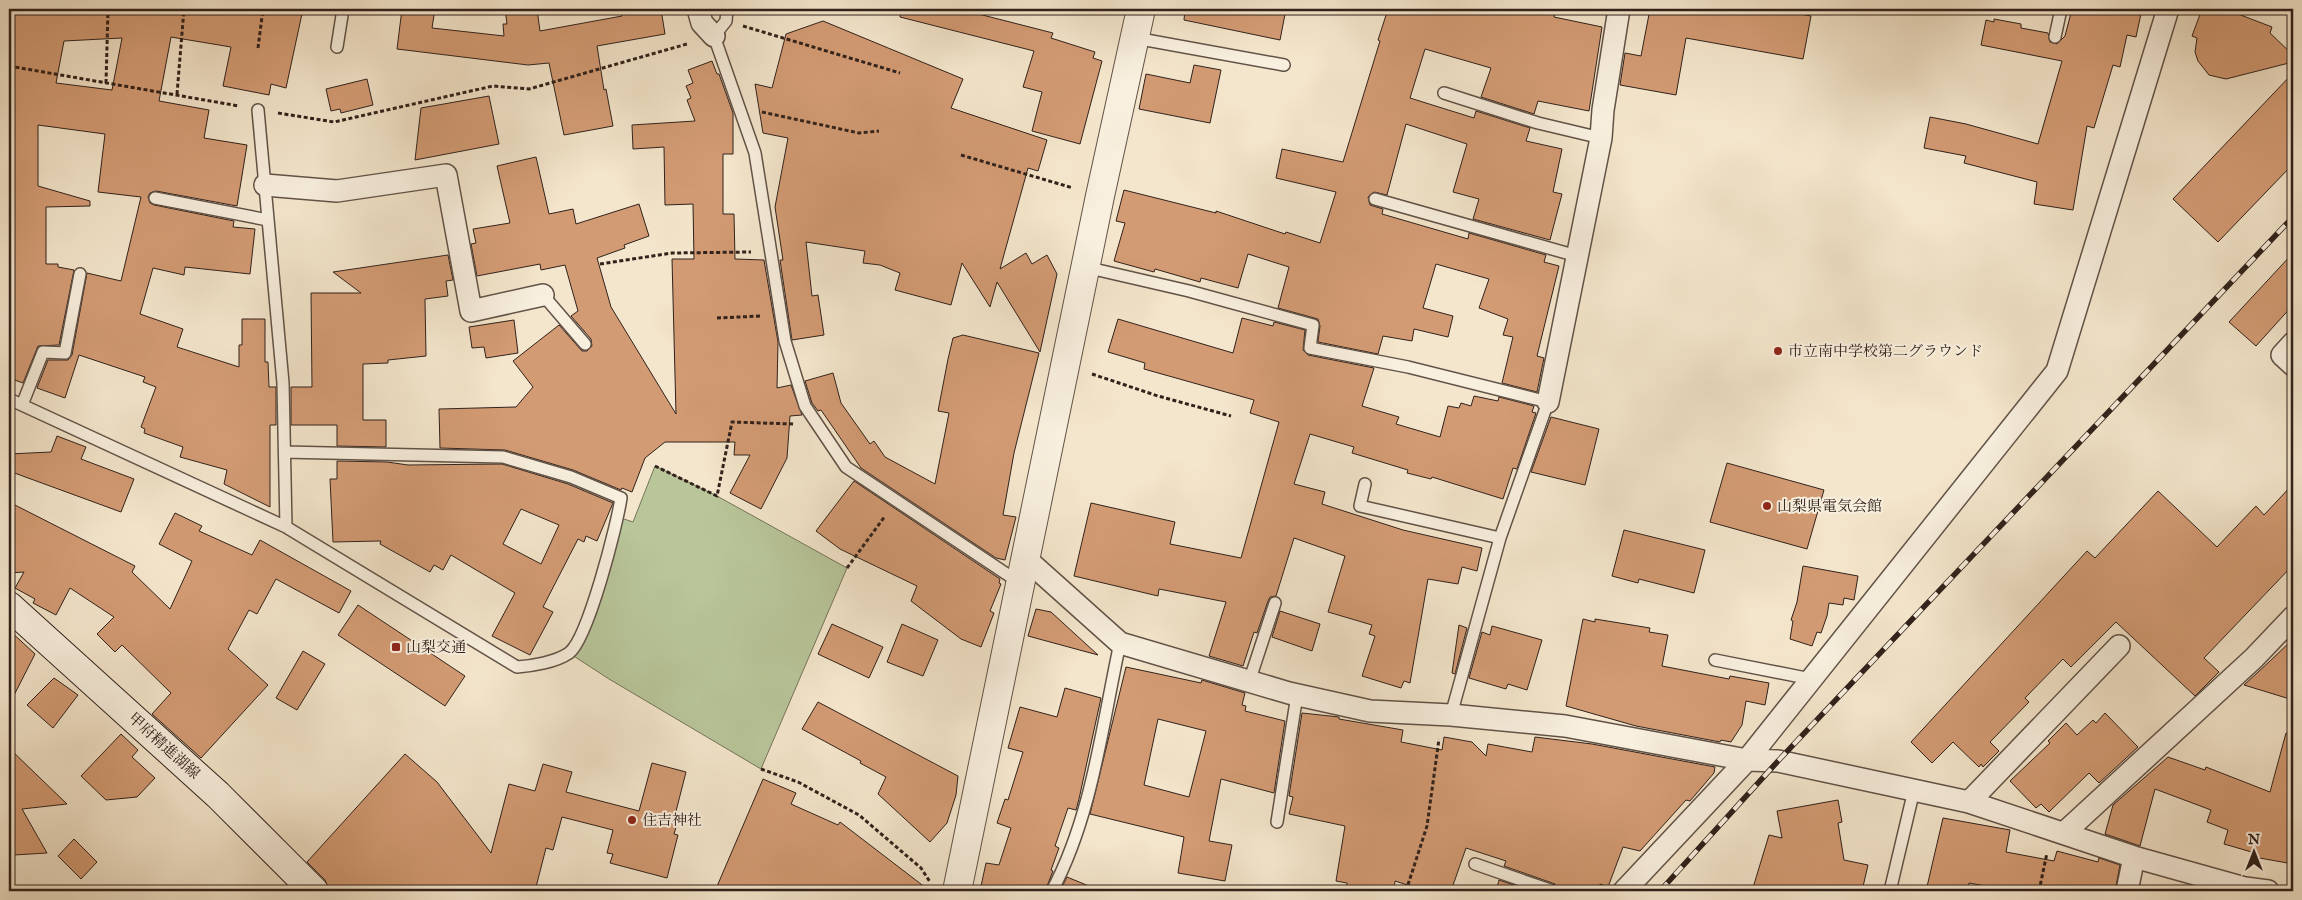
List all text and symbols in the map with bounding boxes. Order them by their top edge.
place label: 市立南中学校第二グラウンド [1788,342,1983,361]
marker: 市立南中学校第二グラウンド [1772,345,1784,357]
place label: 山梨県電気会館 [1777,497,1882,516]
marker: 山梨県電気会館 [1761,500,1773,512]
place label: 山梨交通 [406,638,466,657]
marker: 山梨交通 [390,641,402,653]
street label: 甲府精進湖線 [124,709,204,783]
place label: 住吉神社 [642,811,702,830]
marker: 住吉神社 [626,814,638,826]
north arrow [2230,828,2280,878]
text: N [2247,831,2260,849]

